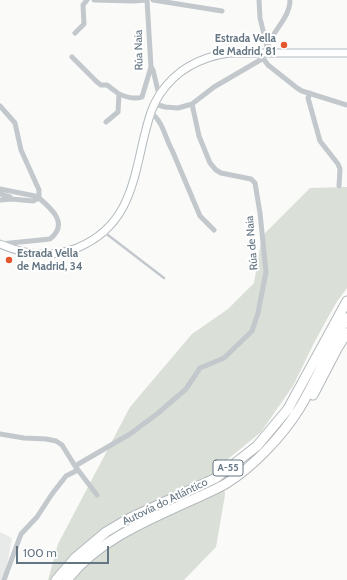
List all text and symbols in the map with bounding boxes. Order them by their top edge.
street label: Rúa Naia [132,30,146,70]
place label: Estrada Vella de Madrid, 81 [212,32,276,58]
marker: Estrada Vella de Madrid, 81 [279,40,289,50]
street label: Rúa de Naia [243,215,261,271]
place label: Estrada Vella de Madrid, 34 [17,247,83,273]
marker: Estrada Vella de Madrid, 34 [4,255,14,265]
road number: A-55 [213,460,243,476]
street label: Autovía do Atlántico [120,476,210,528]
scale bar [18,538,111,564]
text: 100 m [23,545,57,560]

